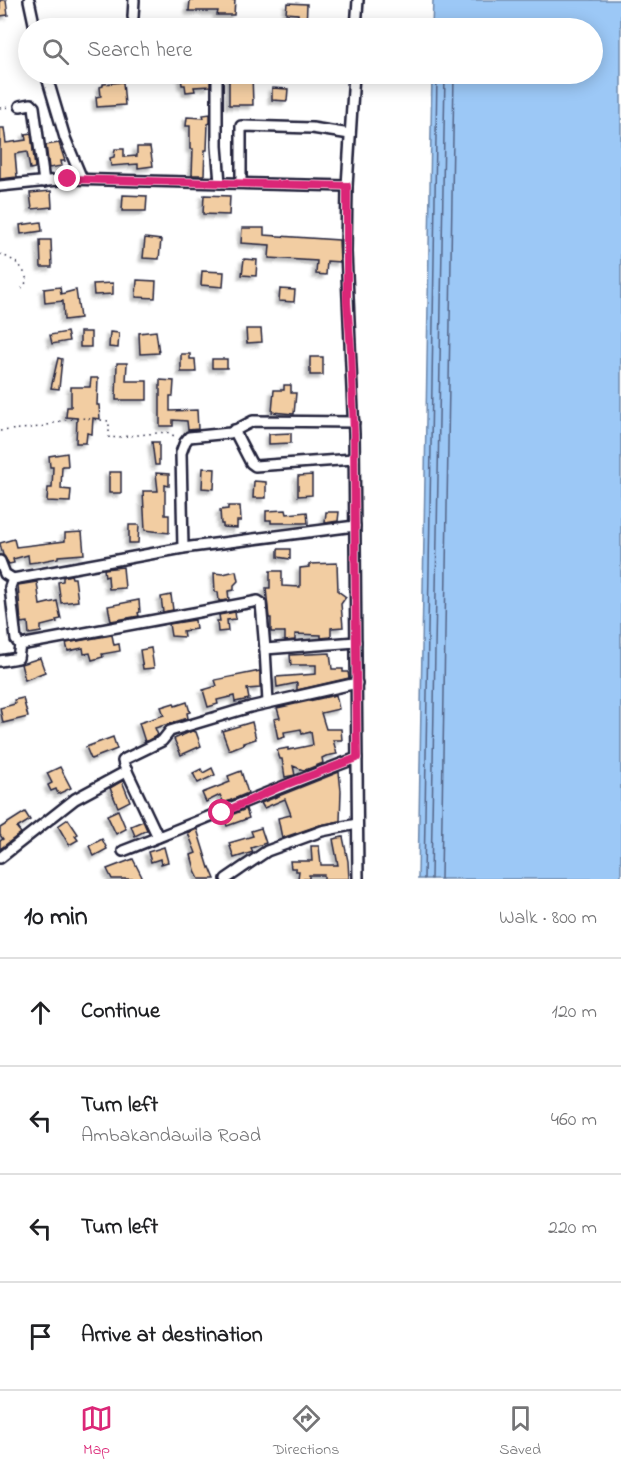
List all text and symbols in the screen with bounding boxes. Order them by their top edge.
search box [18,18,603,84]
icon: search [39,35,72,68]
text: Search here [87,35,192,67]
route end [54,165,80,191]
route start [208,799,234,825]
text: 10 min [24,899,88,937]
text: Walk · 800 m [499,904,597,933]
icon: ahead [24,996,57,1029]
text: Continue [81,996,160,1028]
text: 120 m [552,998,597,1027]
text: Turn left [81,1090,158,1122]
icon: left [24,1104,57,1137]
text: 460 m [551,1106,597,1135]
text: Ambakandawila Road [81,1122,261,1151]
icon: left [24,1212,57,1245]
text: Turn left [81,1212,158,1244]
text: 220 m [548,1214,597,1243]
icon: arrive [24,1320,57,1353]
text: Arrive at destination [81,1320,263,1352]
tab: Map [80,1402,113,1462]
tab: Directions [273,1402,339,1462]
tab: Saved [499,1402,541,1462]

